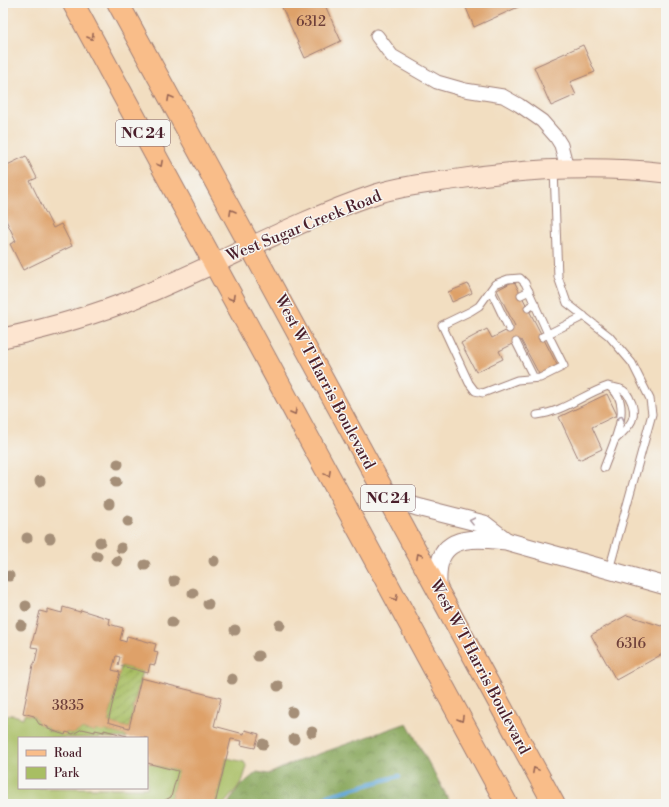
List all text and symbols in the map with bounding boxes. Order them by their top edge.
house number: 6312 [296,13,326,31]
one-way arrow [87,33,94,40]
one-way arrow [167,95,175,102]
road number: NC 24 [116,120,170,146]
one-way arrow [155,160,163,167]
street label: West Sugar Creek Road [223,186,384,267]
one-way arrow [229,209,237,216]
street label: West W T Harris Boulevard [270,290,380,473]
one-way arrow [227,293,235,301]
one-way arrow [290,408,297,415]
one-way arrow [616,415,624,421]
one-way arrow [323,470,331,477]
road number: NC 24 [361,485,415,511]
one-way arrow [469,517,476,526]
one-way arrow [417,553,424,560]
street label: West W T Harris Boulevard [425,575,535,758]
one-way arrow [391,594,398,602]
house number: 6316 [616,635,646,653]
house number: 3835 [52,697,84,715]
one-way arrow [456,715,464,723]
legend [18,737,148,789]
text: Road [54,746,82,761]
text: Park [54,766,80,781]
one-way arrow [533,767,540,774]

